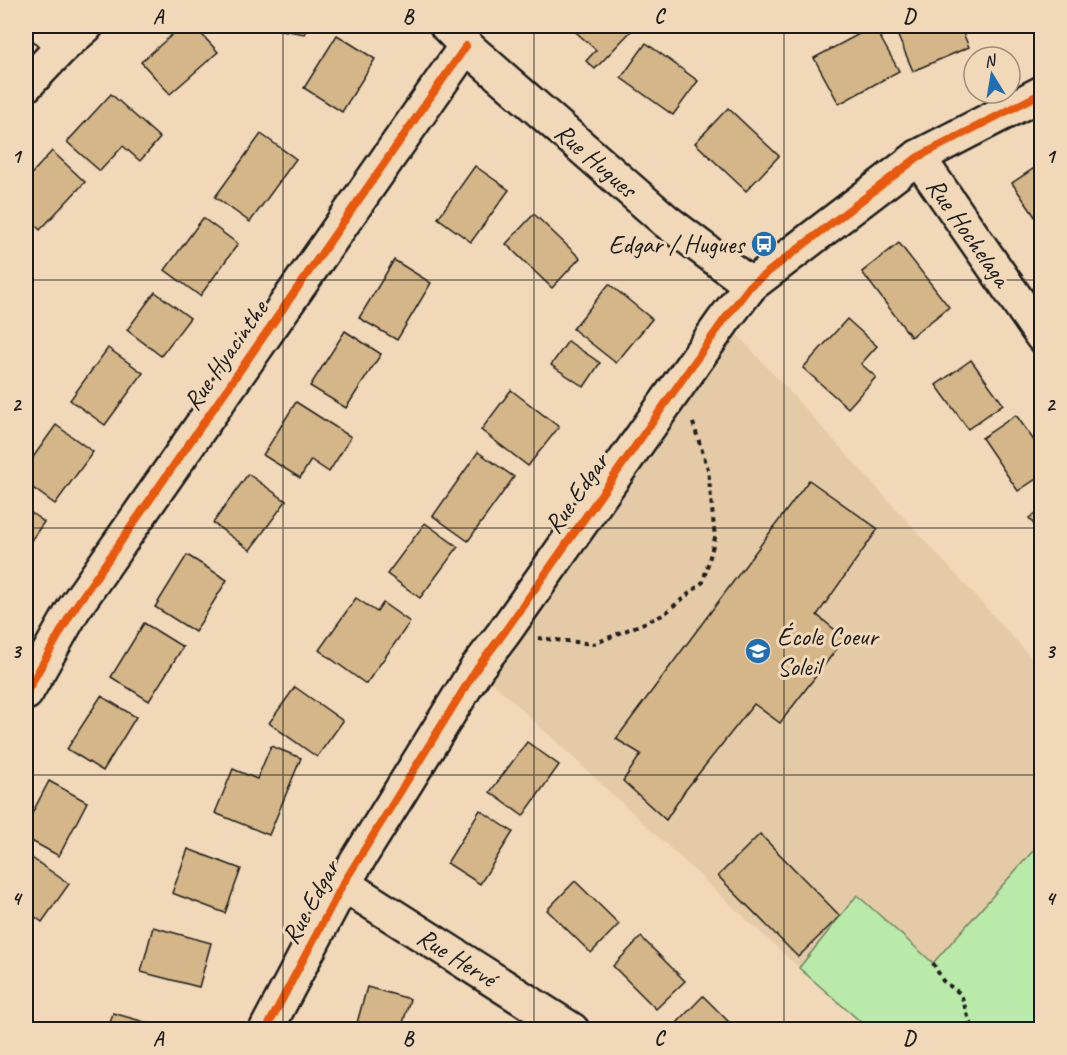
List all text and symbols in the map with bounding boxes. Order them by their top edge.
text: A [153,4,165,29]
text: B [403,4,415,29]
text: C [654,4,666,29]
text: D [903,4,917,29]
north arrow [962,45,1022,105]
text: N [983,50,999,72]
street label: Rue Hugues [548,116,645,206]
text: 1 [12,144,23,169]
text: 1 [1046,144,1057,169]
street label: Rue Hochelaga [919,171,1019,295]
place label: Edgar / Hugues [608,228,746,261]
bus stop icon: Edgar / Hugues [749,229,779,259]
street label: Rue Hyacinthe [176,293,276,416]
text: 2 [12,392,23,417]
text: 2 [1046,392,1057,417]
street label: Rue Edgar [537,444,617,540]
place label: École Coeur Soleil [777,620,880,683]
school or university icon: École Coeur Soleil [743,636,773,666]
text: 3 [12,639,23,664]
text: 3 [1046,639,1057,664]
street label: Rue Edgar [274,852,348,950]
text: 4 [12,886,24,911]
text: 4 [1046,886,1058,911]
street label: Rue Hervé [411,920,505,996]
text: A [153,1026,165,1051]
text: B [403,1026,415,1051]
text: C [654,1026,666,1051]
text: D [903,1026,917,1051]

